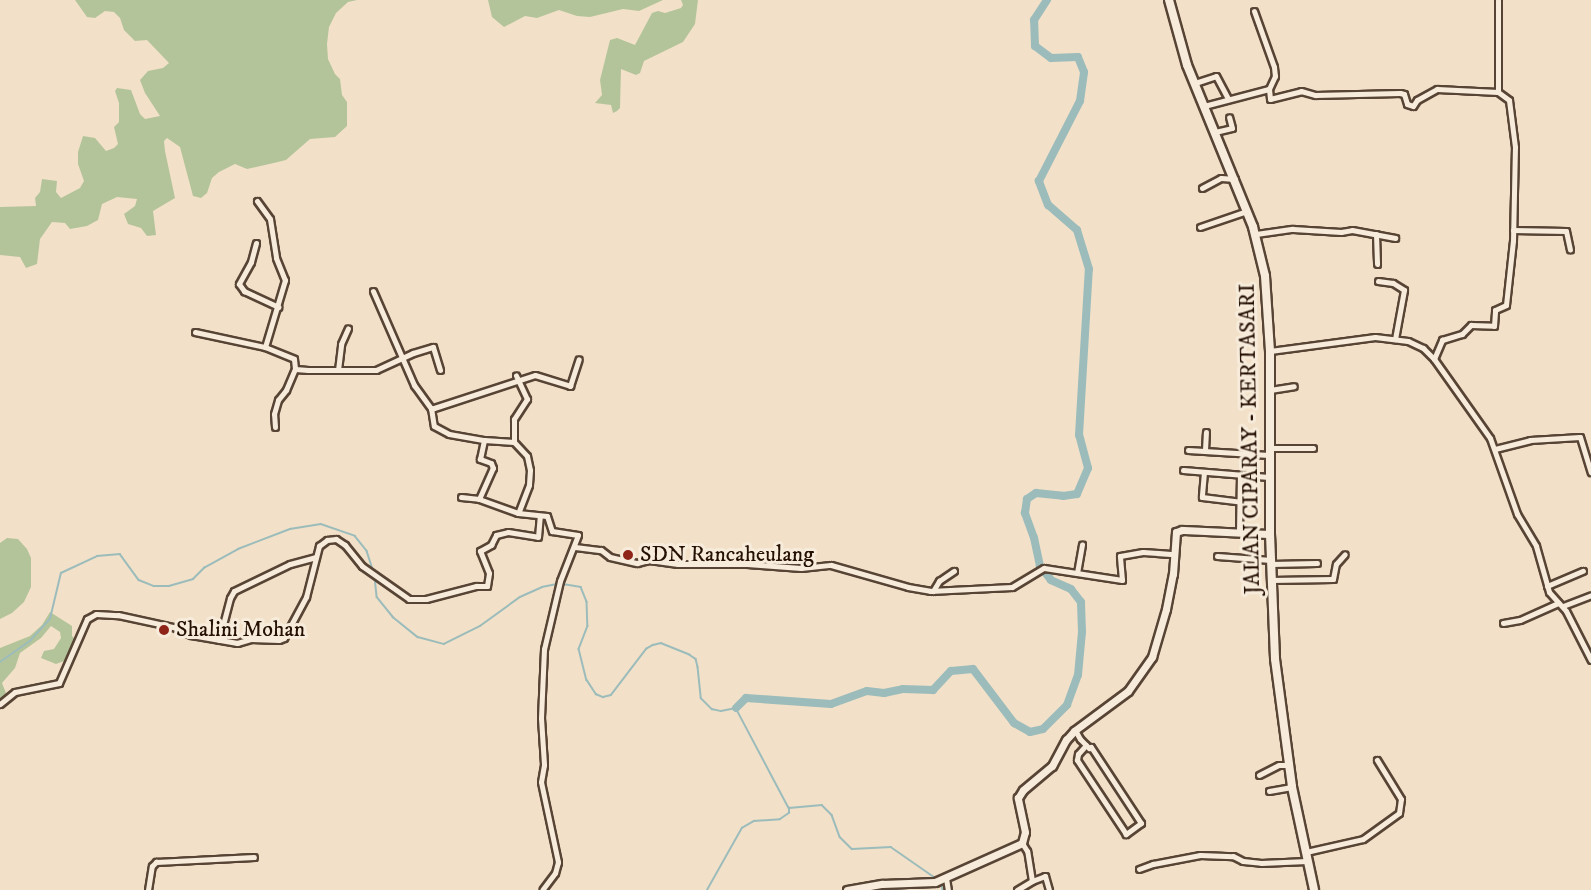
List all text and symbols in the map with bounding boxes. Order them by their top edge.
street label: JALAN CIPARAY - KERTASARI [1234,283,1266,595]
place label: SDN Rancaheulang [640,542,814,568]
marker: SDN Rancaheulang [621,548,635,562]
place label: Shalini Mohan [176,617,305,643]
marker: Shalini Mohan [157,623,171,637]

